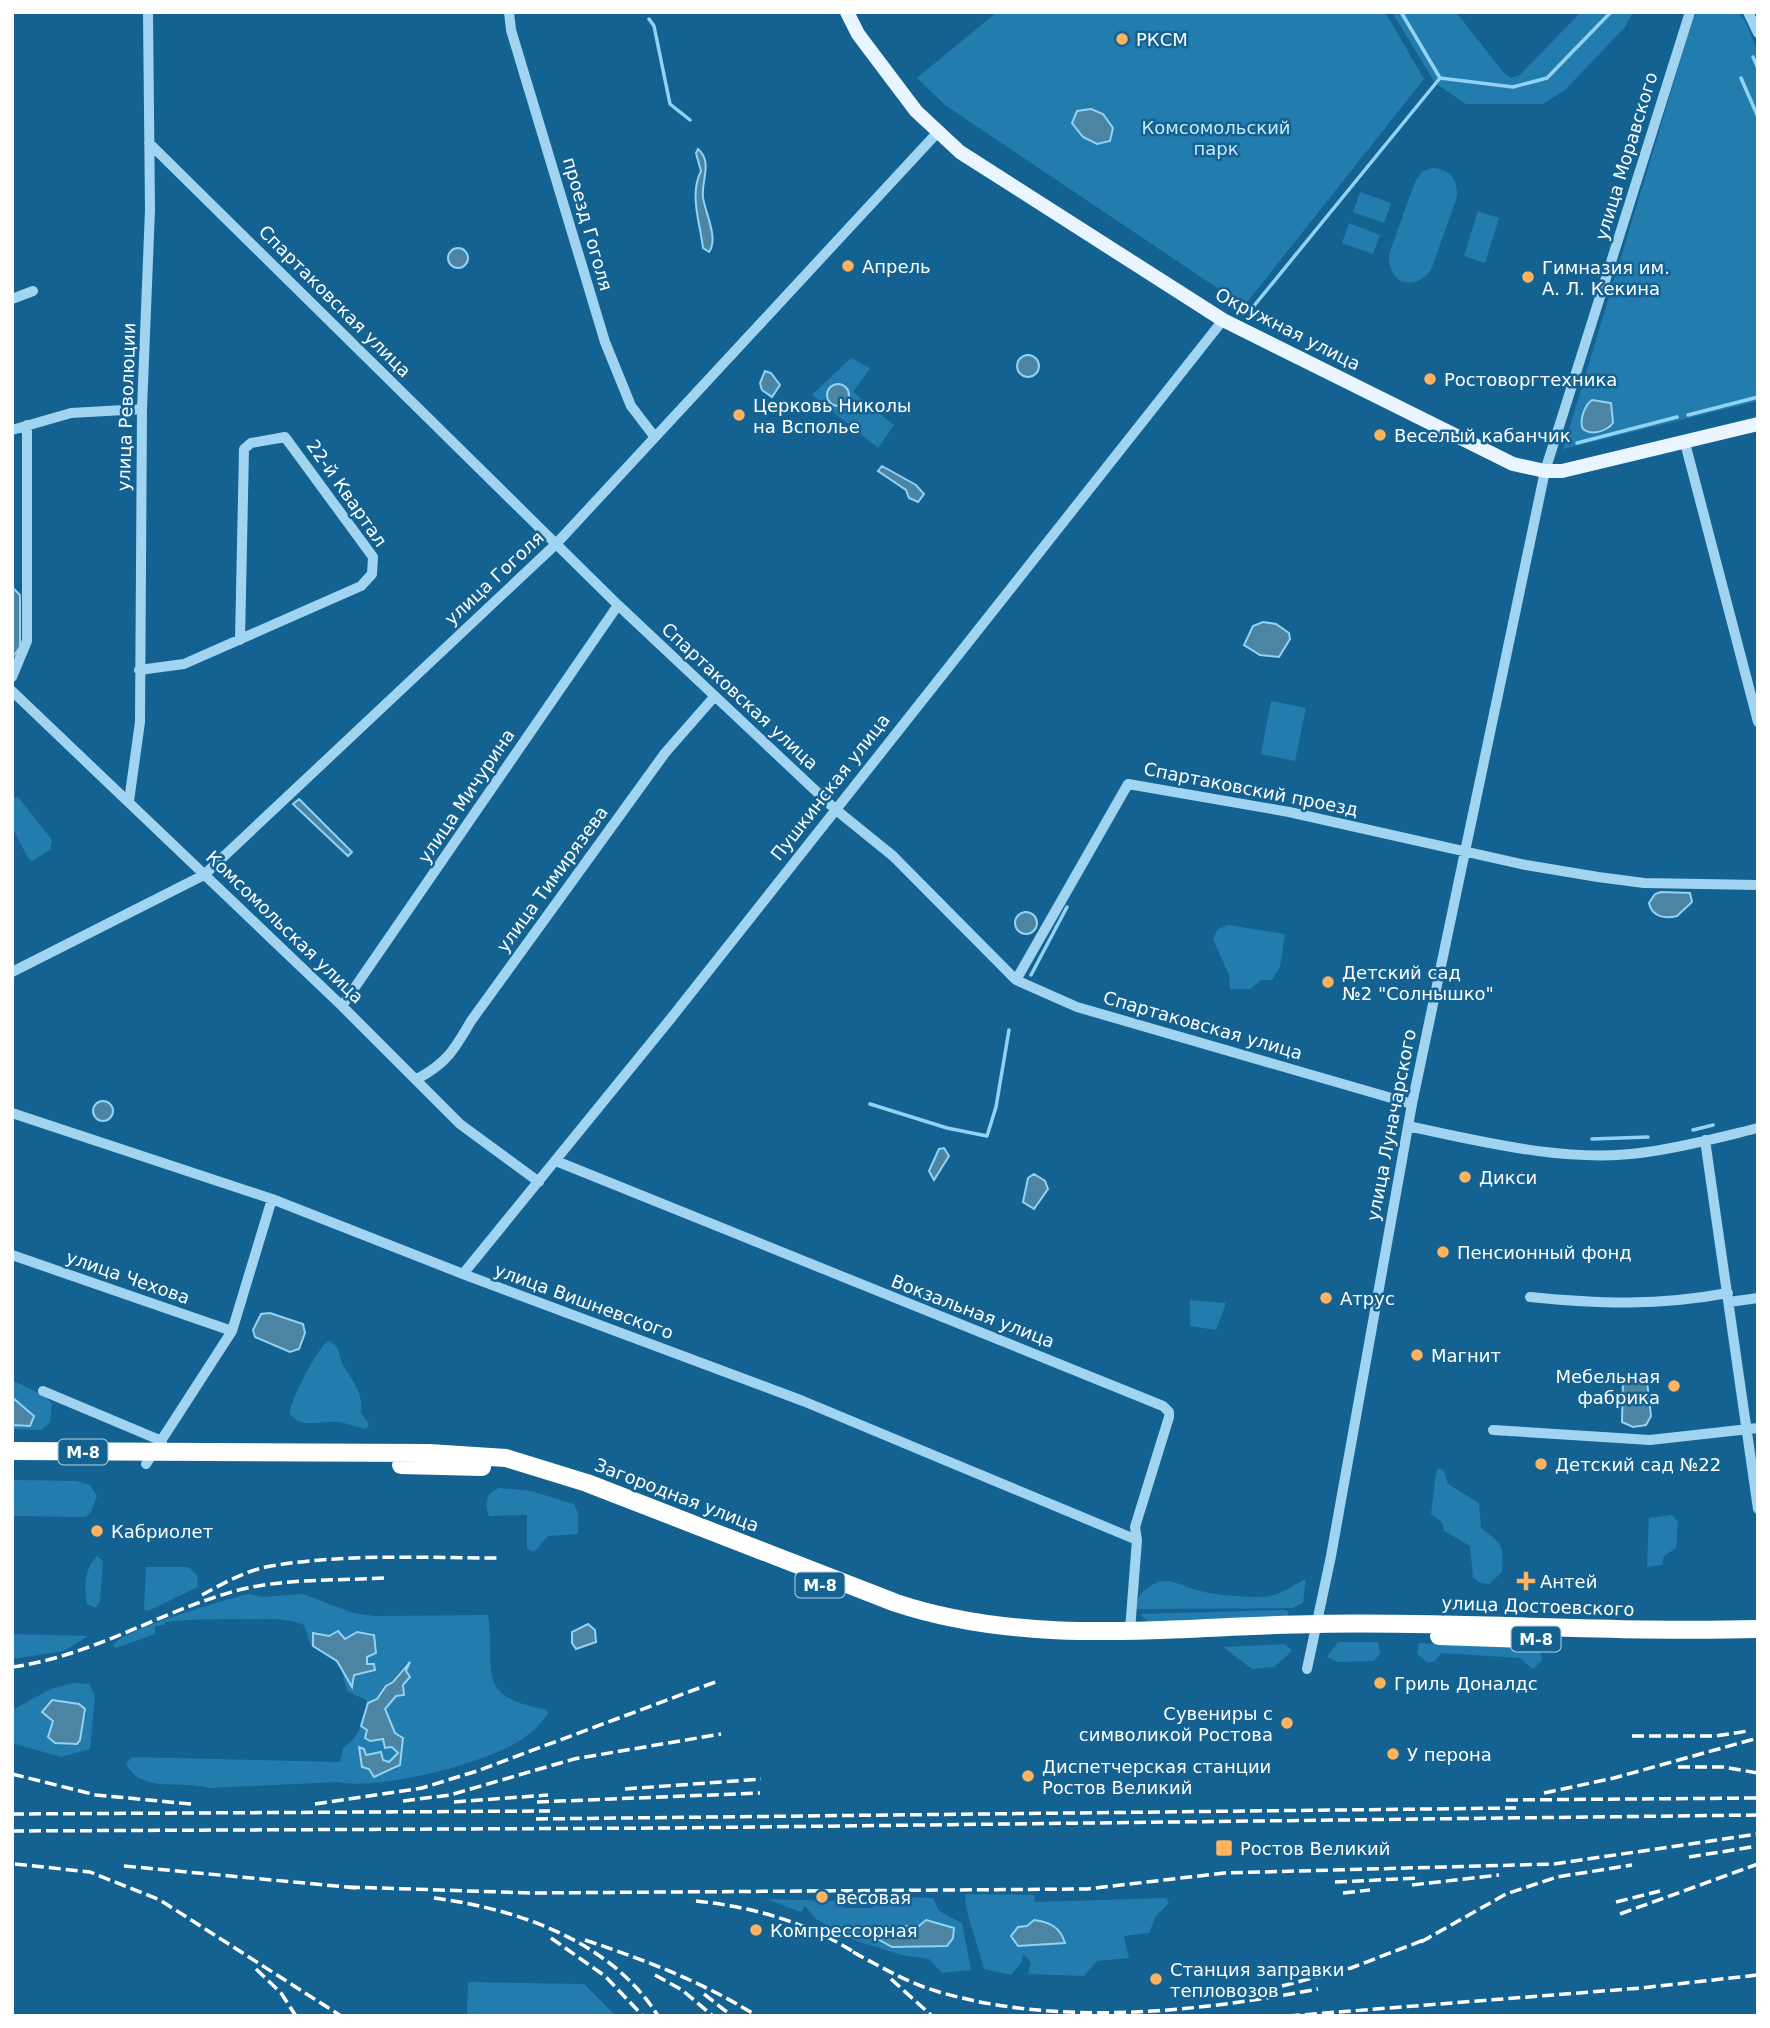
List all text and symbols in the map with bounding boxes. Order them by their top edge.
place label: РКСМ [1136,29,1188,50]
marker: РКСМ [1114,31,1130,47]
street label: улица Моравского [1590,69,1662,243]
park label: Комсомольский парк [1141,117,1291,159]
street label: проезд Гоголя [559,155,617,293]
street label: Спартаковская улица [255,221,415,381]
place label: Апрель [862,256,931,277]
place label: Гимназия им. А. Л. Кекина [1542,257,1670,299]
marker: Апрель [840,258,856,274]
marker: Гимназия им. А. Л. Кекина [1520,269,1536,285]
street label: Окружная улица [1212,283,1364,375]
street label: улица Революции [113,322,139,492]
place label: Ростоворгтехника [1444,369,1617,390]
marker: Ростоворгтехника [1422,371,1438,387]
place label: Церковь Николы на Всполье [753,395,911,437]
marker: Церковь Николы на Всполье [731,407,747,423]
place label: Веселый кабанчик [1394,425,1571,446]
marker: Веселый кабанчик [1372,427,1388,443]
street label: 22-й Квартал [302,435,392,551]
street label: улица Гоголя [440,527,548,629]
street label: Спартаковская улица [657,618,823,774]
street label: Пушкинская улица [766,709,894,865]
street label: улица Мичурина [413,725,519,867]
street label: Спартаковский проезд [1142,758,1360,820]
street label: улица Тимирязева [492,802,612,956]
street label: Комсомольская улица [202,846,368,1008]
place label: Детский сад №2 "Солнышко" [1342,962,1494,1004]
marker: Детский сад №2 "Солнышко" [1320,974,1336,990]
street label: Спартаковская улица [1101,986,1305,1064]
street label: улица Луначарского [1362,1027,1420,1223]
place label: Дикси [1479,1167,1537,1188]
marker: Дикси [1457,1169,1473,1185]
place label: Пенсионный фонд [1457,1242,1632,1263]
marker: Пенсионный фонд [1435,1244,1451,1260]
street label: улица Чехова [63,1246,193,1308]
street label: улица Вишневского [492,1259,676,1343]
street label: Вокзальная улица [888,1270,1058,1352]
place label: Атрус [1340,1288,1395,1309]
marker: Атрус [1318,1290,1334,1306]
place label: Магнит [1431,1345,1501,1366]
marker: Магнит [1409,1347,1425,1363]
place label: Мебельная фабрика [1555,1366,1660,1408]
marker: Мебельная фабрика [1666,1378,1682,1394]
road number: М-8 [58,1440,108,1464]
street label: Загородная улица [592,1454,762,1536]
place label: Детский сад №22 [1555,1454,1721,1475]
marker: Детский сад №22 [1533,1456,1549,1472]
place label: Кабриолет [111,1521,213,1542]
marker: Кабриолет [89,1523,105,1539]
place label: Антей [1540,1571,1597,1592]
road number: М-8 [796,1572,844,1597]
marker: Антей [1518,1573,1534,1589]
street label: улица Достоевского [1441,1592,1635,1620]
road number: М-8 [1512,1626,1560,1652]
place label: Гриль Доналдс [1394,1673,1538,1694]
marker: Гриль Доналдс [1372,1675,1388,1691]
place label: Сувениры с символикой Ростова [1079,1703,1273,1745]
marker: Сувениры с символикой Ростова [1279,1715,1295,1731]
place label: У перона [1407,1744,1492,1765]
marker: У перона [1385,1746,1401,1762]
place label: Диспетчерская станции Ростов Великий [1042,1756,1271,1798]
marker: Диспетчерская станции Ростов Великий [1020,1768,1036,1784]
marker: Ростов Великий [1214,1838,1234,1858]
place label: Ростов Великий [1240,1838,1391,1859]
place label: весовая [836,1887,911,1908]
marker: весовая [814,1889,830,1905]
place label: Компрессорная [770,1920,918,1941]
marker: Компрессорная [748,1922,764,1938]
place label: Станция заправки тепловозов [1170,1959,1344,2001]
marker: Станция заправки тепловозов [1148,1971,1164,1987]

